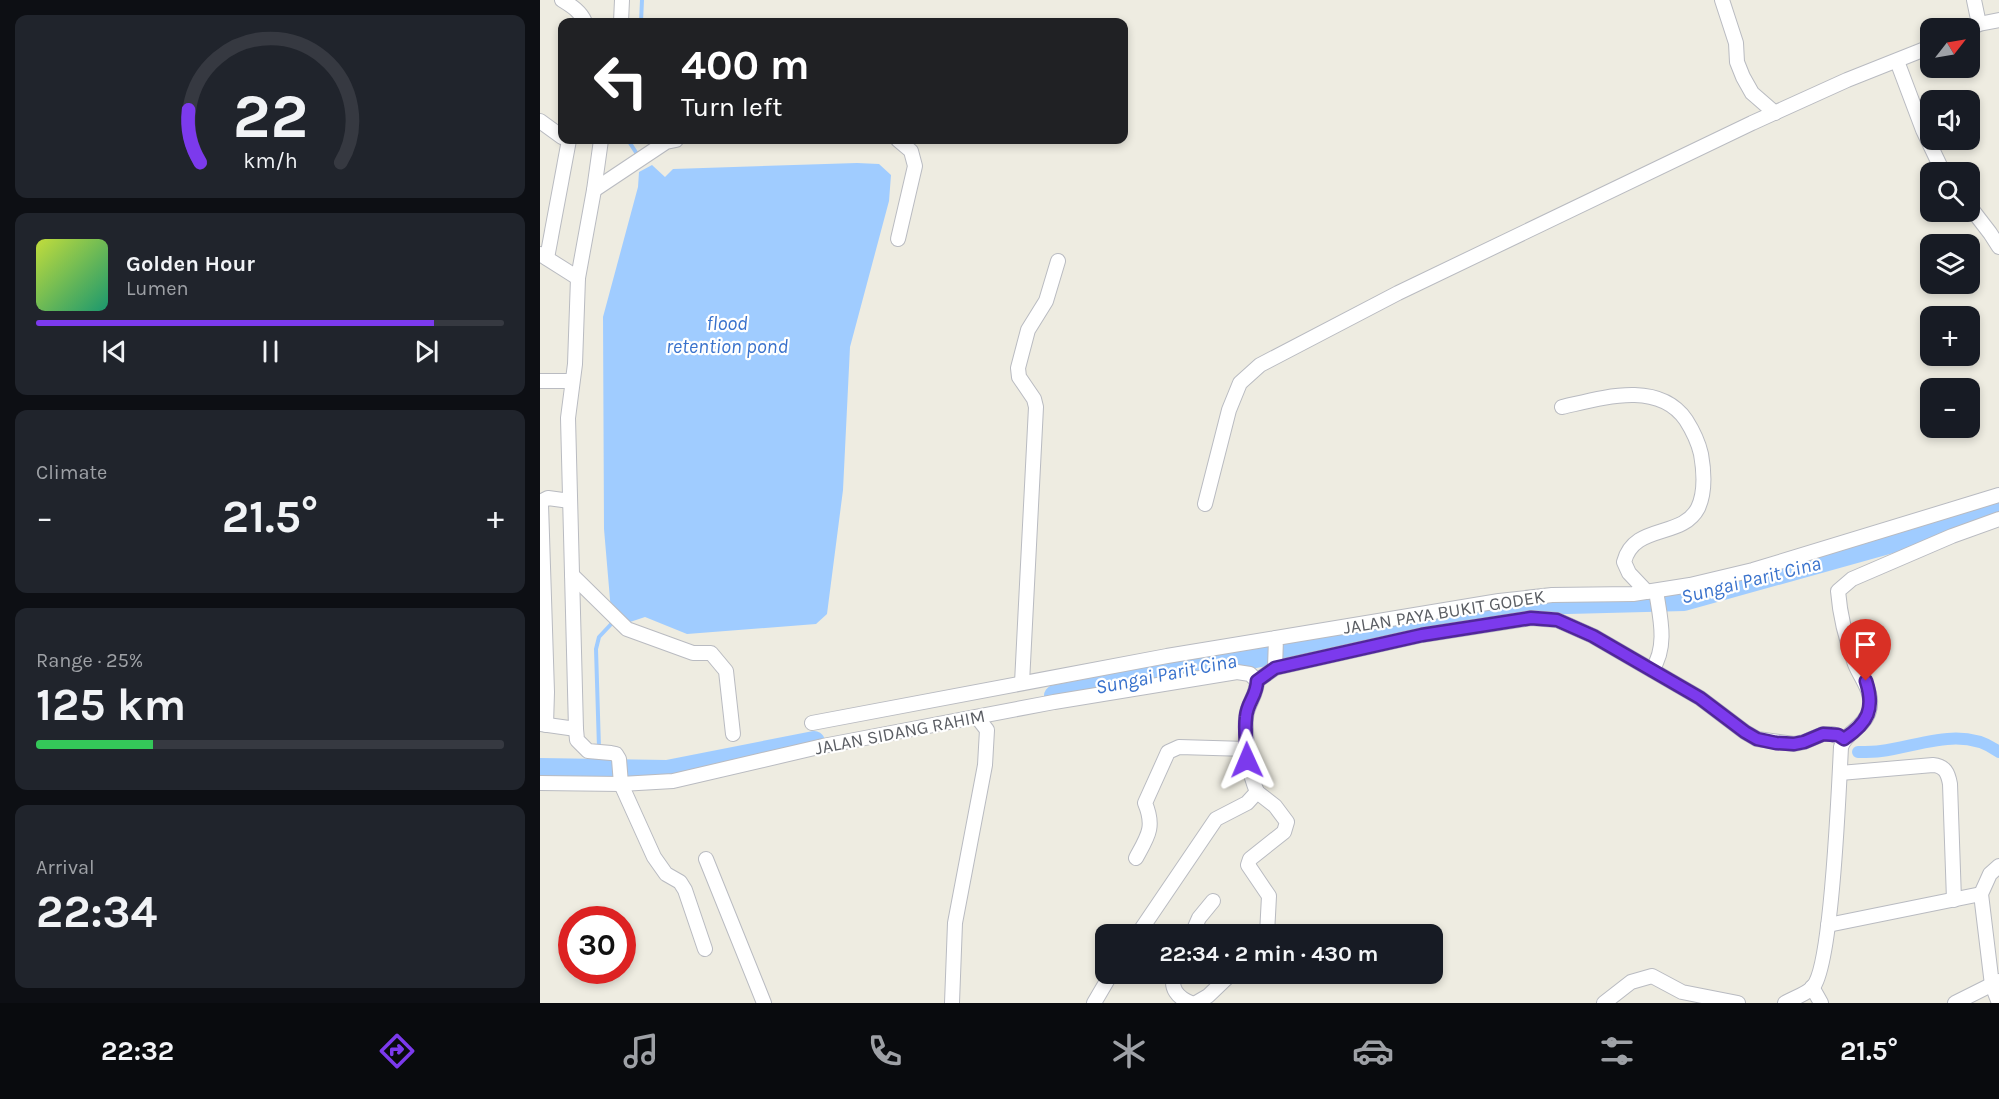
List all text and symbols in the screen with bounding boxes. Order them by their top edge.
north arrow [1920,18,1980,78]
map controls [1920,18,1980,438]
text: 400 m [681,40,810,90]
icon: left [582,42,660,120]
text: 22 [232,80,308,153]
button: sound [1920,90,1980,150]
text: Turn left [681,91,782,123]
text: km/h [243,149,297,174]
button: search [1920,162,1980,222]
button: layers [1920,234,1980,294]
text: Golden Hour [126,251,255,277]
text: Lumen [126,277,189,300]
button: + [1920,306,1980,366]
water label: flood retention pond [666,312,788,358]
icon: previous [98,335,131,368]
icon: pause [254,335,287,368]
icon: next [410,335,443,368]
button: − [1920,378,1980,438]
text: Climate [36,461,107,484]
text: 21.5° [222,491,318,543]
text: − [36,498,53,536]
text: + [487,498,504,536]
water label: Sungai Parit Cina [1679,552,1823,608]
street label: JALAN PAYA BUKIT GODEK [1342,585,1546,639]
pin [1840,619,1891,681]
icon: arrive [1849,628,1882,661]
text: Range · 25% [36,649,143,672]
water label: Sungai Parit Cina [1093,649,1239,699]
text: 125 km [36,679,186,731]
street label: JALAN SIDANG RAHIM [813,705,987,759]
position arrow [1215,728,1279,792]
text: Arrival [36,856,95,879]
text: 22:34 [36,886,157,938]
speed limit sign: 30 [558,906,636,984]
text: 22:34 · 2 min · 430 m [1160,941,1378,967]
icon: directions [376,1030,418,1072]
icon: music [620,1030,662,1072]
icon: phone [864,1030,906,1072]
icon: climate [1108,1030,1150,1072]
icon: car [1352,1030,1394,1072]
icon: filters [1596,1030,1638,1072]
text: 22:32 [101,1035,174,1067]
text: 21.5° [1840,1035,1898,1067]

